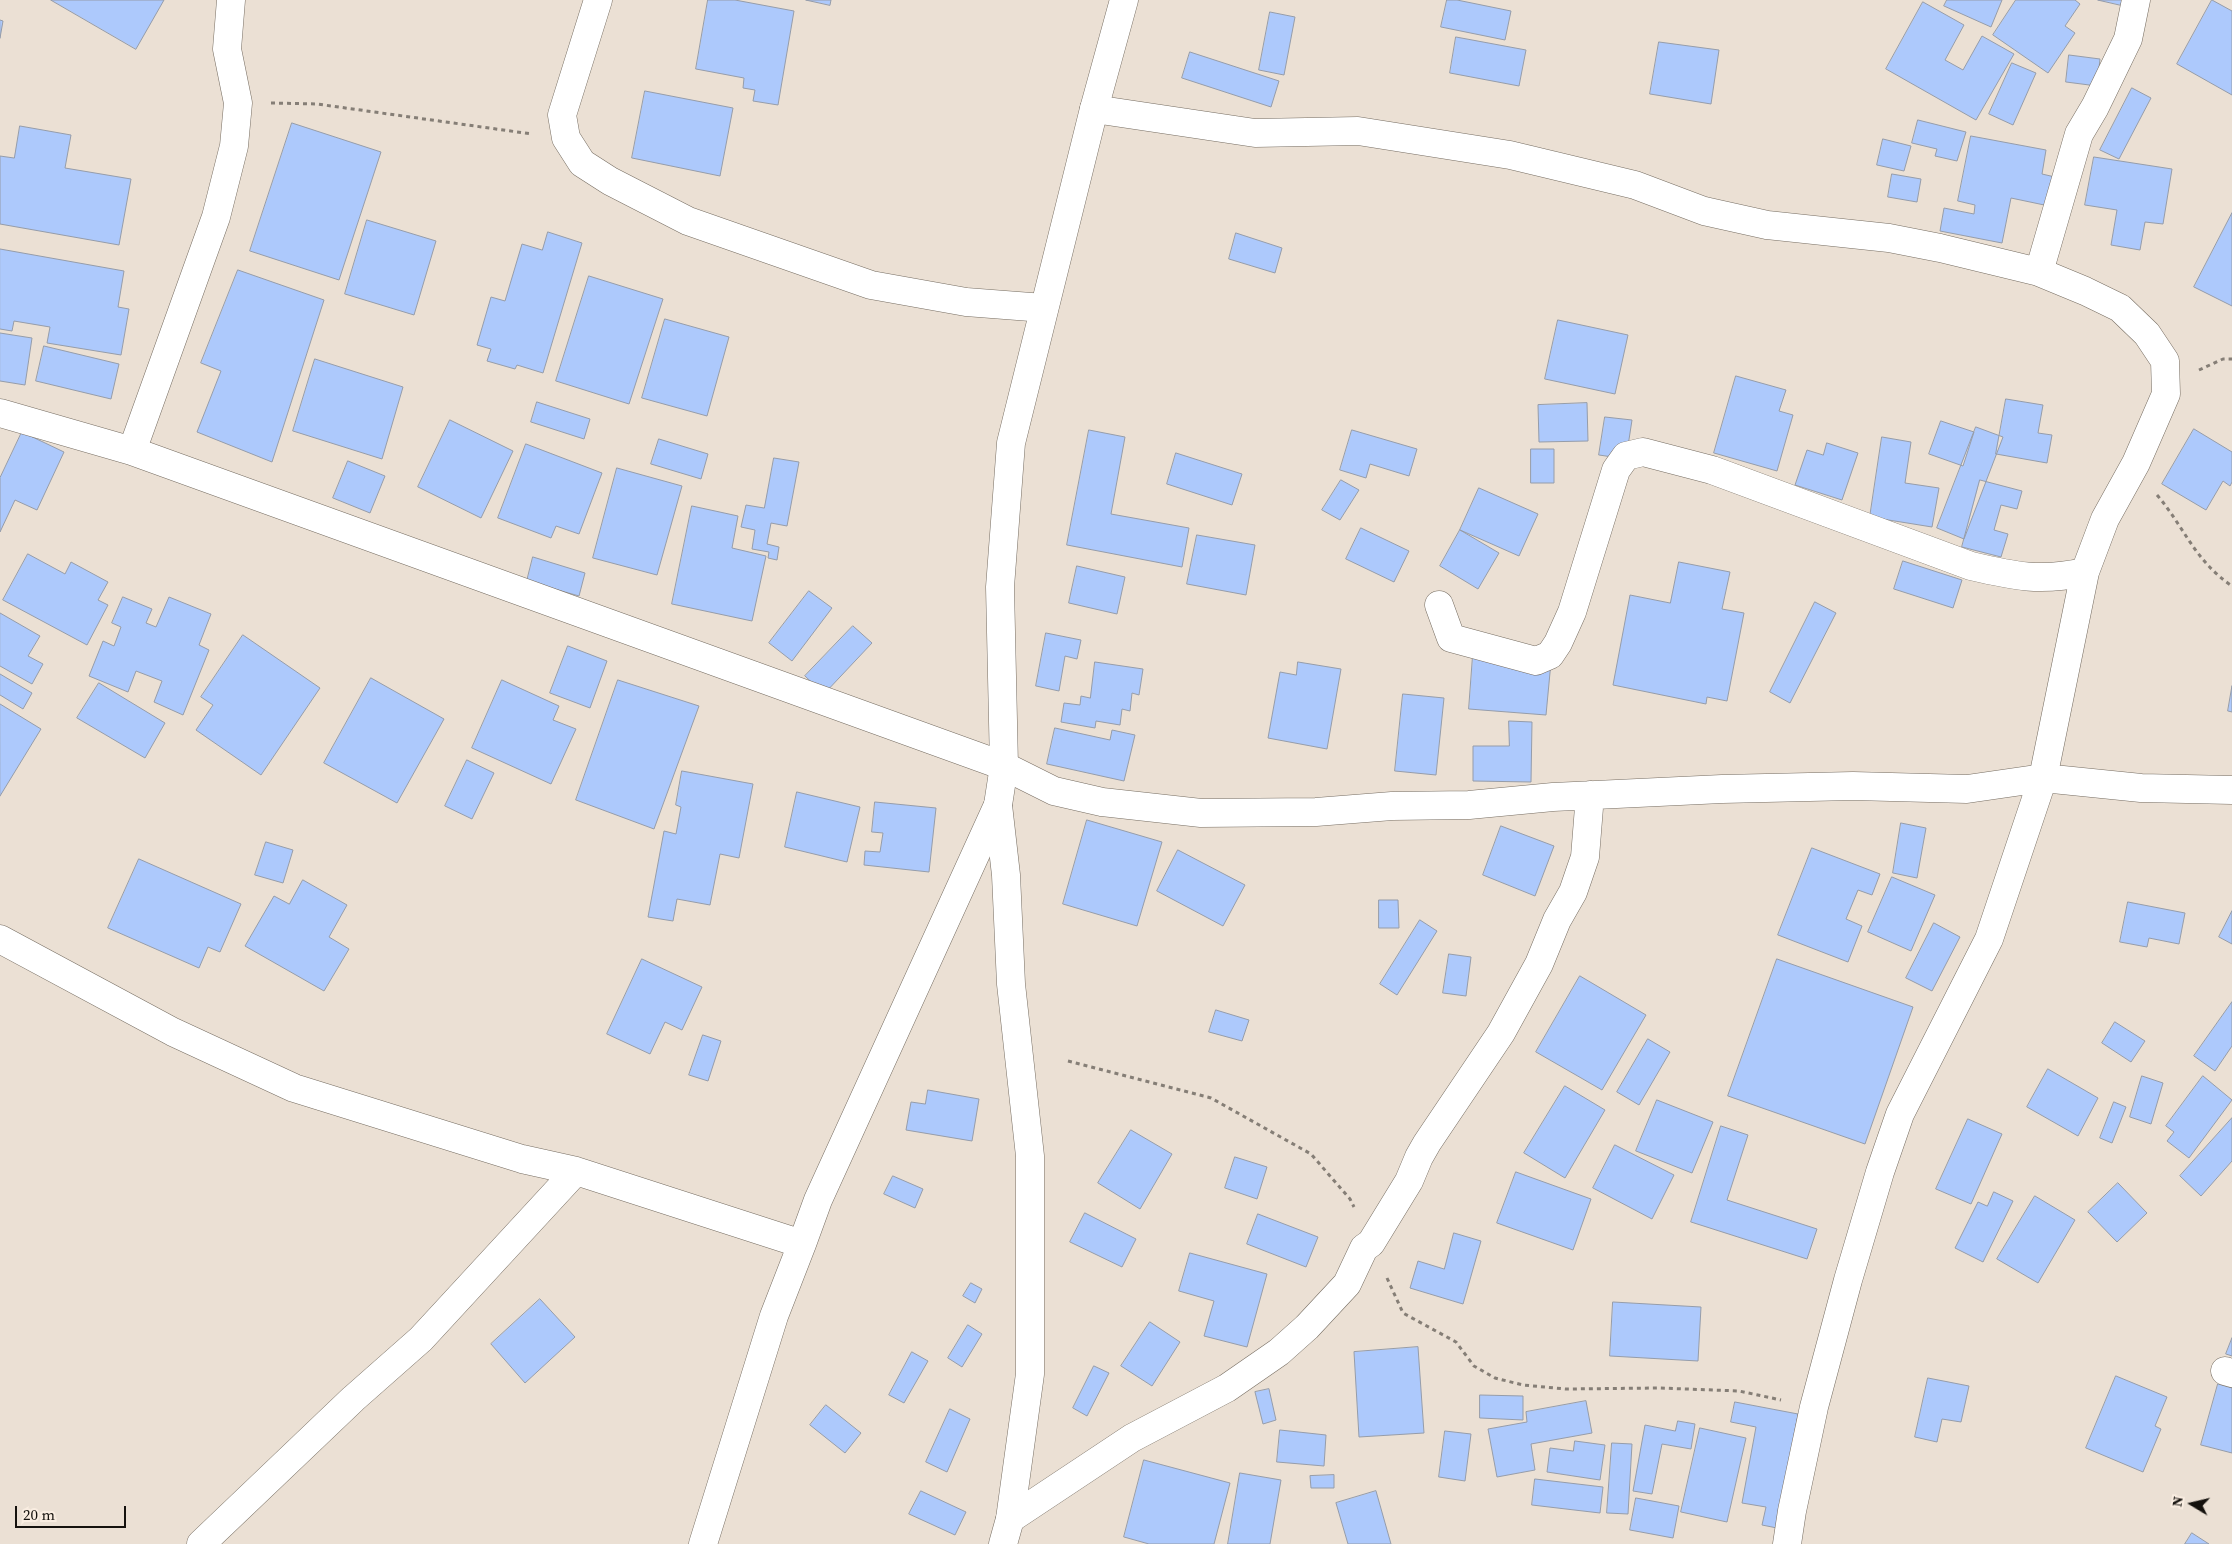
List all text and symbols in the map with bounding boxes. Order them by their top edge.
north arrow [2167,1479,2217,1529]
text: N [2167,1495,2188,1508]
scale bar [18,1496,129,1528]
text: 20 m [23,1504,55,1525]

